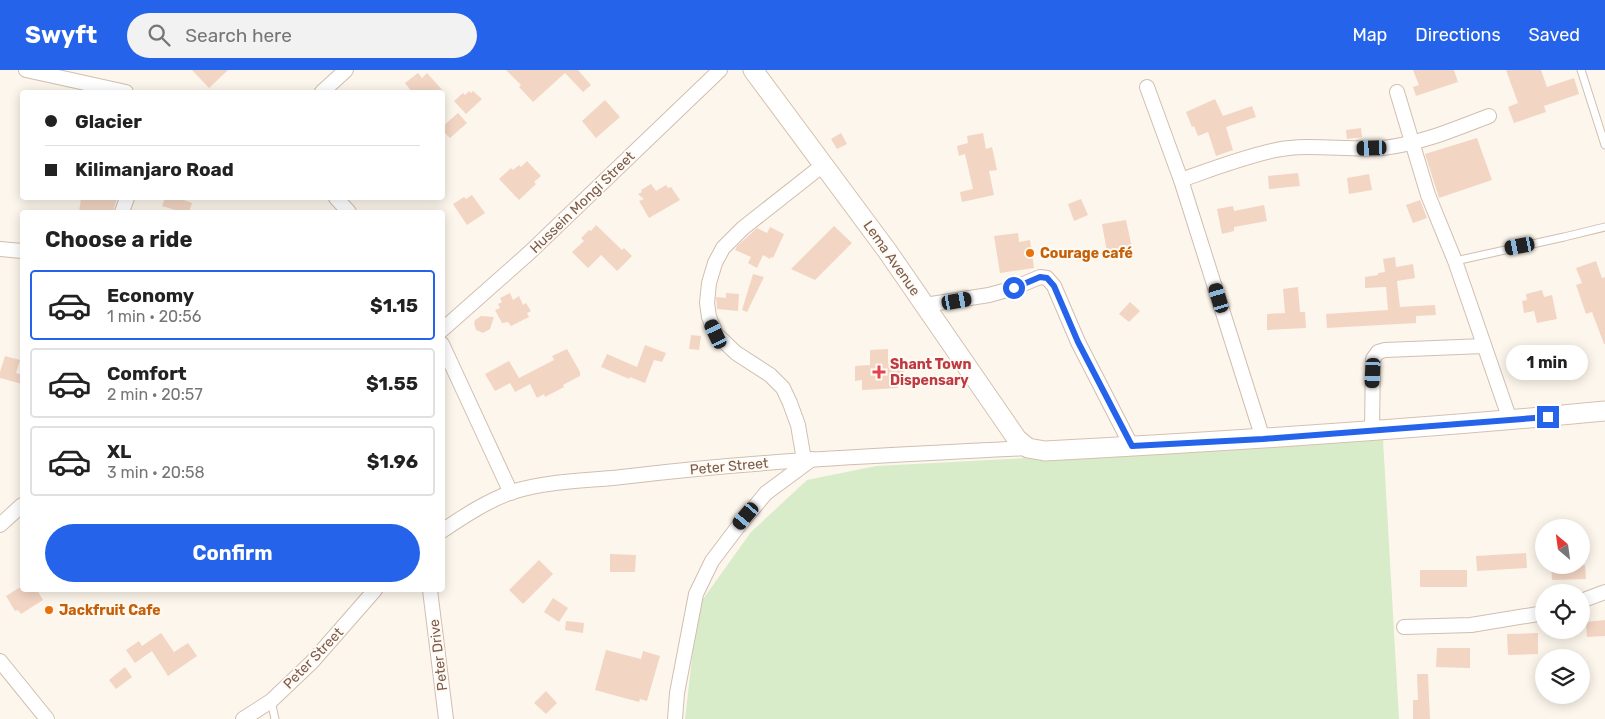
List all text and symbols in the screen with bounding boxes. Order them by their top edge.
search box [127,13,477,58]
text: Swyft [25,21,97,49]
icon: search [145,21,173,49]
text: Search here [185,24,292,47]
text: Map [1352,24,1387,46]
text: Directions [1415,24,1501,46]
text: Saved [1529,24,1580,46]
text: Glacier [75,110,142,133]
car [1356,140,1387,156]
street label: Hussein Mongi Street [526,148,639,257]
text: Kilimanjaro Road [75,158,234,181]
street label: Lema Avenue [859,217,924,299]
text: Choose a ride [45,226,192,253]
car [1503,236,1536,256]
place label: Courage café [1040,245,1133,262]
marker: Courage café [1024,247,1036,259]
route start [1003,277,1025,299]
car [1207,281,1230,315]
icon: car [47,283,92,328]
text: Economy [107,284,194,307]
car [940,291,973,311]
text: $1.15 [370,294,418,317]
text: 1 min · 20:56 [107,307,201,326]
car [702,317,729,351]
callout: 1 min [1507,344,1589,380]
text: 1 min [1527,353,1567,372]
place label: Shant Town Dispensary [890,356,971,389]
car [1364,358,1381,388]
icon: car [47,361,92,406]
text: Comfort [107,362,187,385]
marker: Shant Town Dispensary [872,365,886,379]
text: $1.55 [366,372,418,395]
text: 2 min · 20:57 [107,385,203,404]
route end [1537,406,1559,428]
icon: car [47,439,92,484]
text: XL [107,440,131,463]
text: $1.96 [367,450,418,473]
street label: Peter Street [689,455,770,478]
text: 3 min · 20:58 [107,463,205,482]
car [730,500,761,532]
north arrow [1535,519,1590,574]
map controls [1535,519,1590,704]
button: Confirm [45,524,420,582]
button: locate [1535,584,1590,639]
place label: Jackfruit Cafe [59,602,161,619]
marker: Jackfruit Cafe [43,604,55,616]
street label: Peter Drive [426,618,451,692]
street label: Peter Street [280,624,347,693]
button: layers [1535,649,1590,704]

